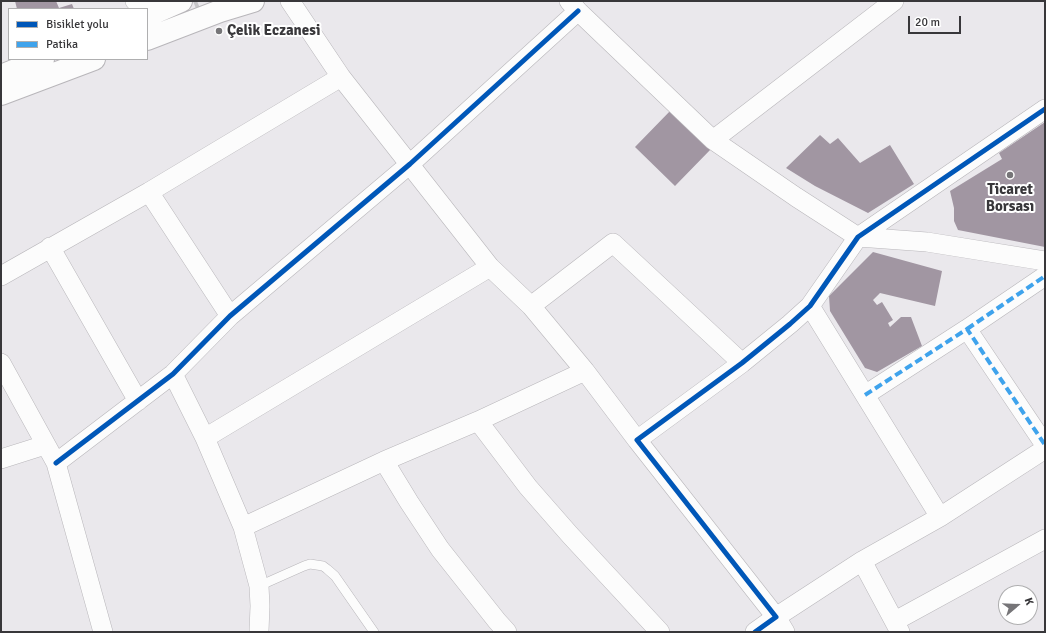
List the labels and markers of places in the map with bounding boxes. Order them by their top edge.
place label: Çelik Eczanesi [227,22,320,40]
marker: Çelik Eczanesi [214,26,224,36]
marker: Ticaret Borsası [1005,170,1015,180]
place label: Ticaret Borsası [986,181,1034,216]

